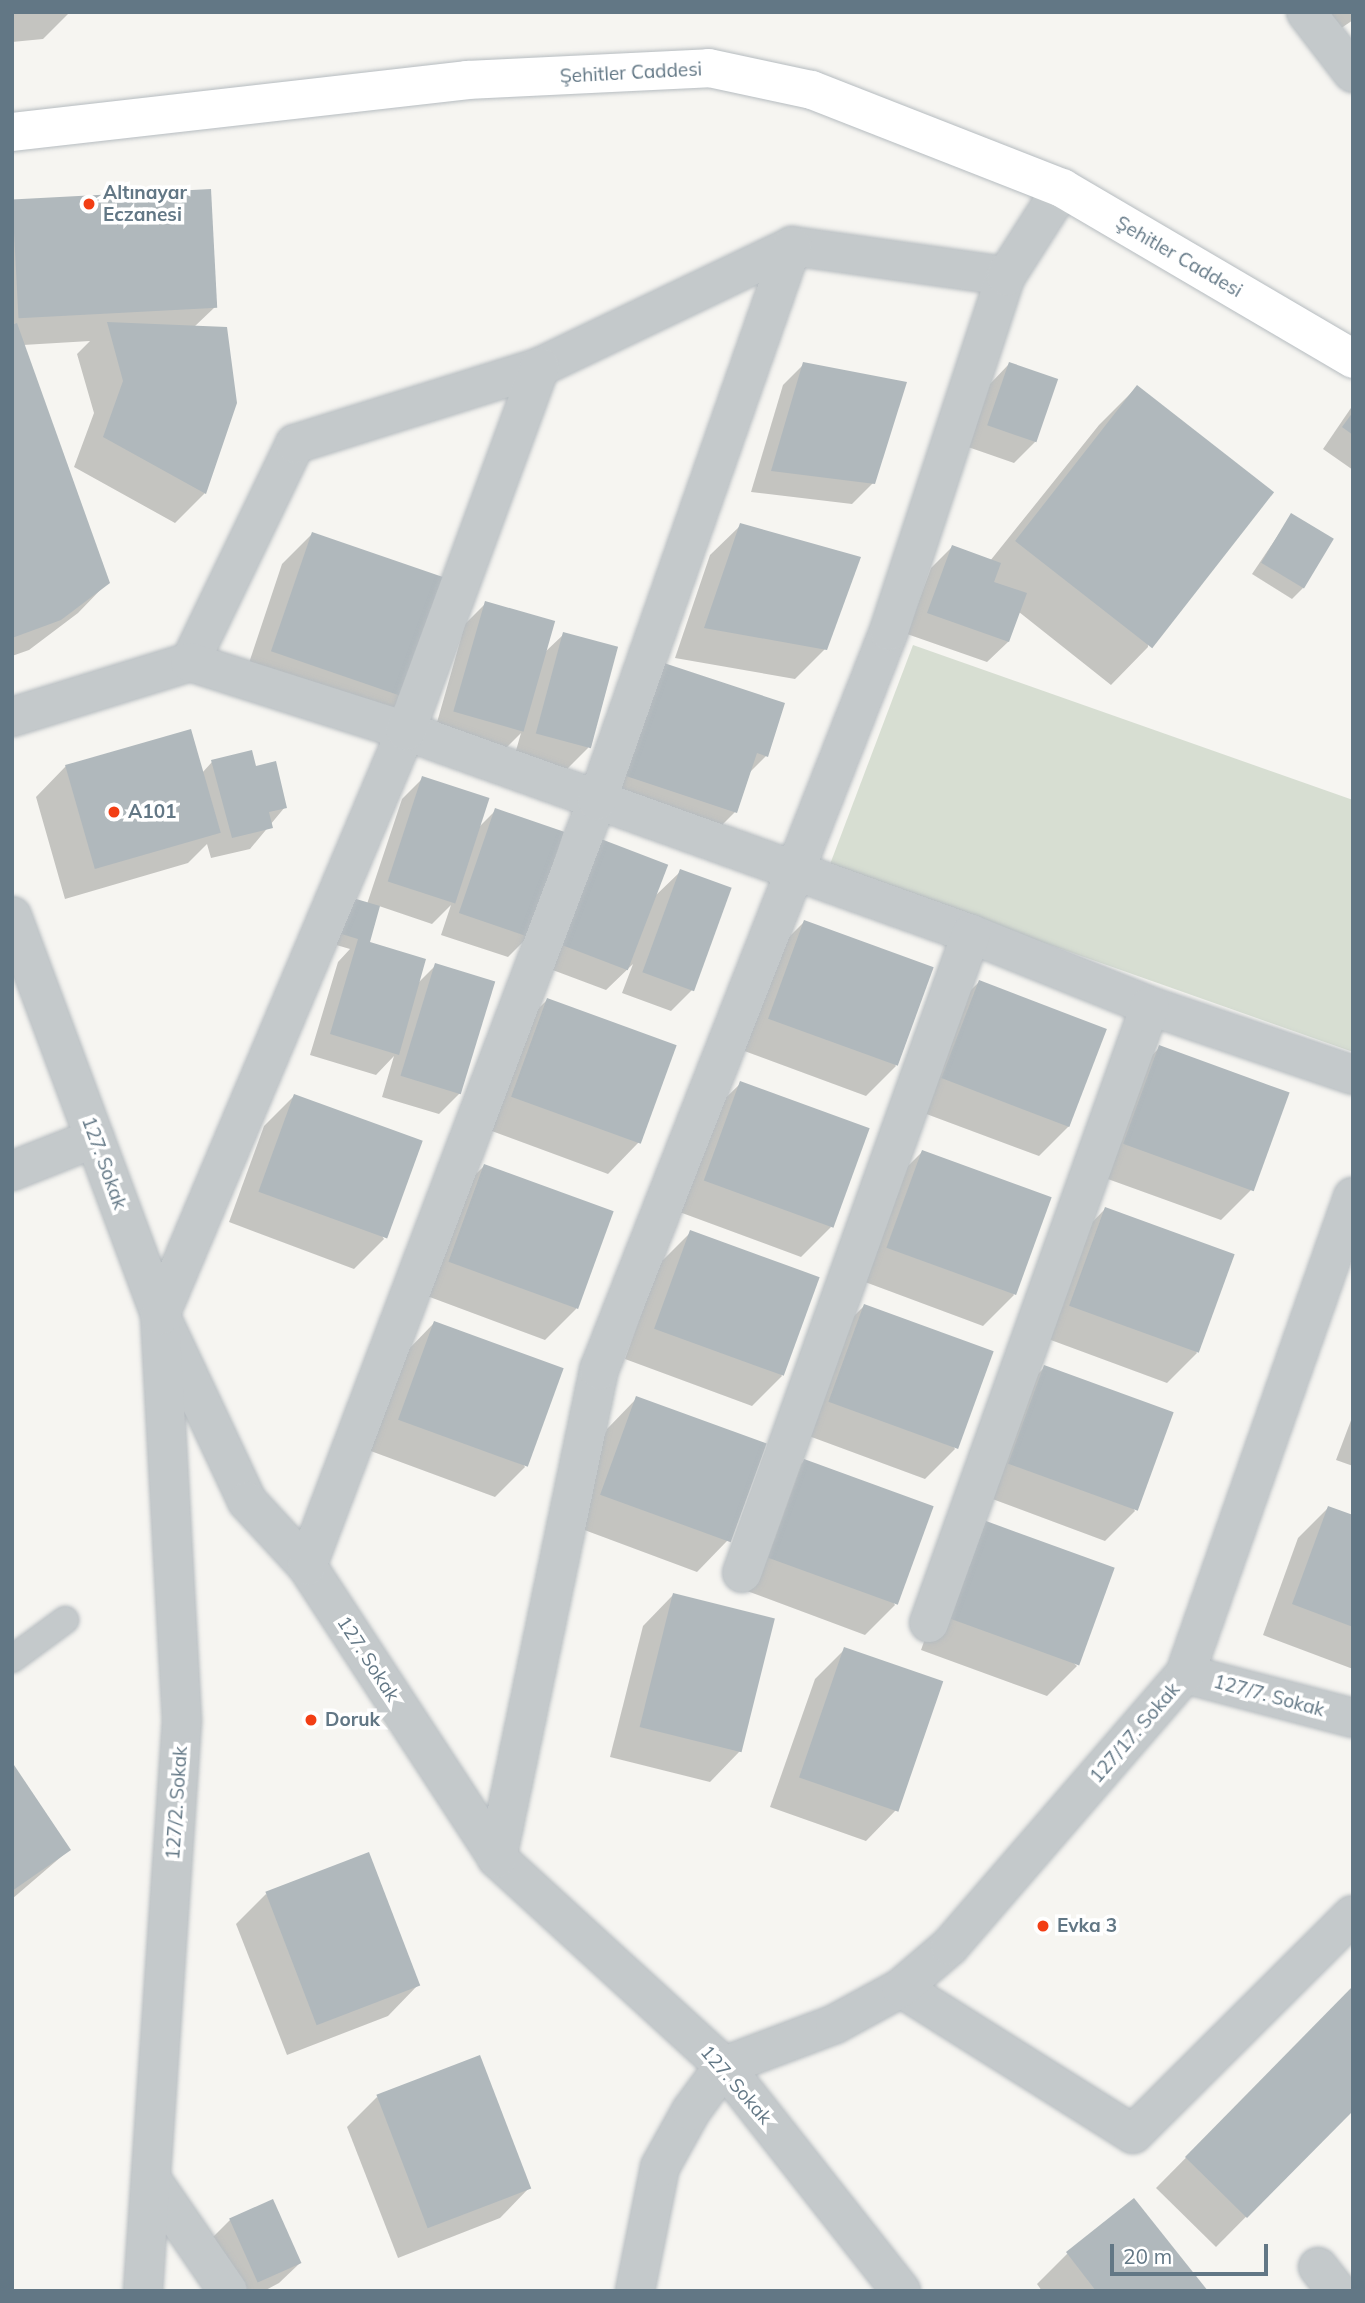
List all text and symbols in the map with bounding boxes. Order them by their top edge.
street label: Şehitler Caddesi [559,58,703,88]
place label: Altınayar Eczanesi [103,182,187,226]
marker: Altınayar Eczanesi [81,196,97,212]
street label: Şehitler Caddesi [1112,212,1246,302]
place label: A101 [128,801,176,823]
marker: A101 [106,804,122,820]
street label: 127. Sokak [77,1114,131,1212]
street label: 127. Sokak [332,1612,404,1706]
street label: 127/7. Sokak [1211,1670,1327,1722]
street label: 127/17. Sokak [1085,1678,1185,1788]
place label: Doruk [325,1709,380,1731]
marker: Doruk [303,1712,319,1728]
street label: 127/2. Sokak [162,1745,192,1861]
place label: Evka 3 [1057,1915,1117,1937]
marker: Evka 3 [1035,1918,1051,1934]
street label: 127. Sokak [696,2041,776,2129]
scale bar [1113,2230,1270,2274]
text: 20 m [1123,2243,1172,2269]

